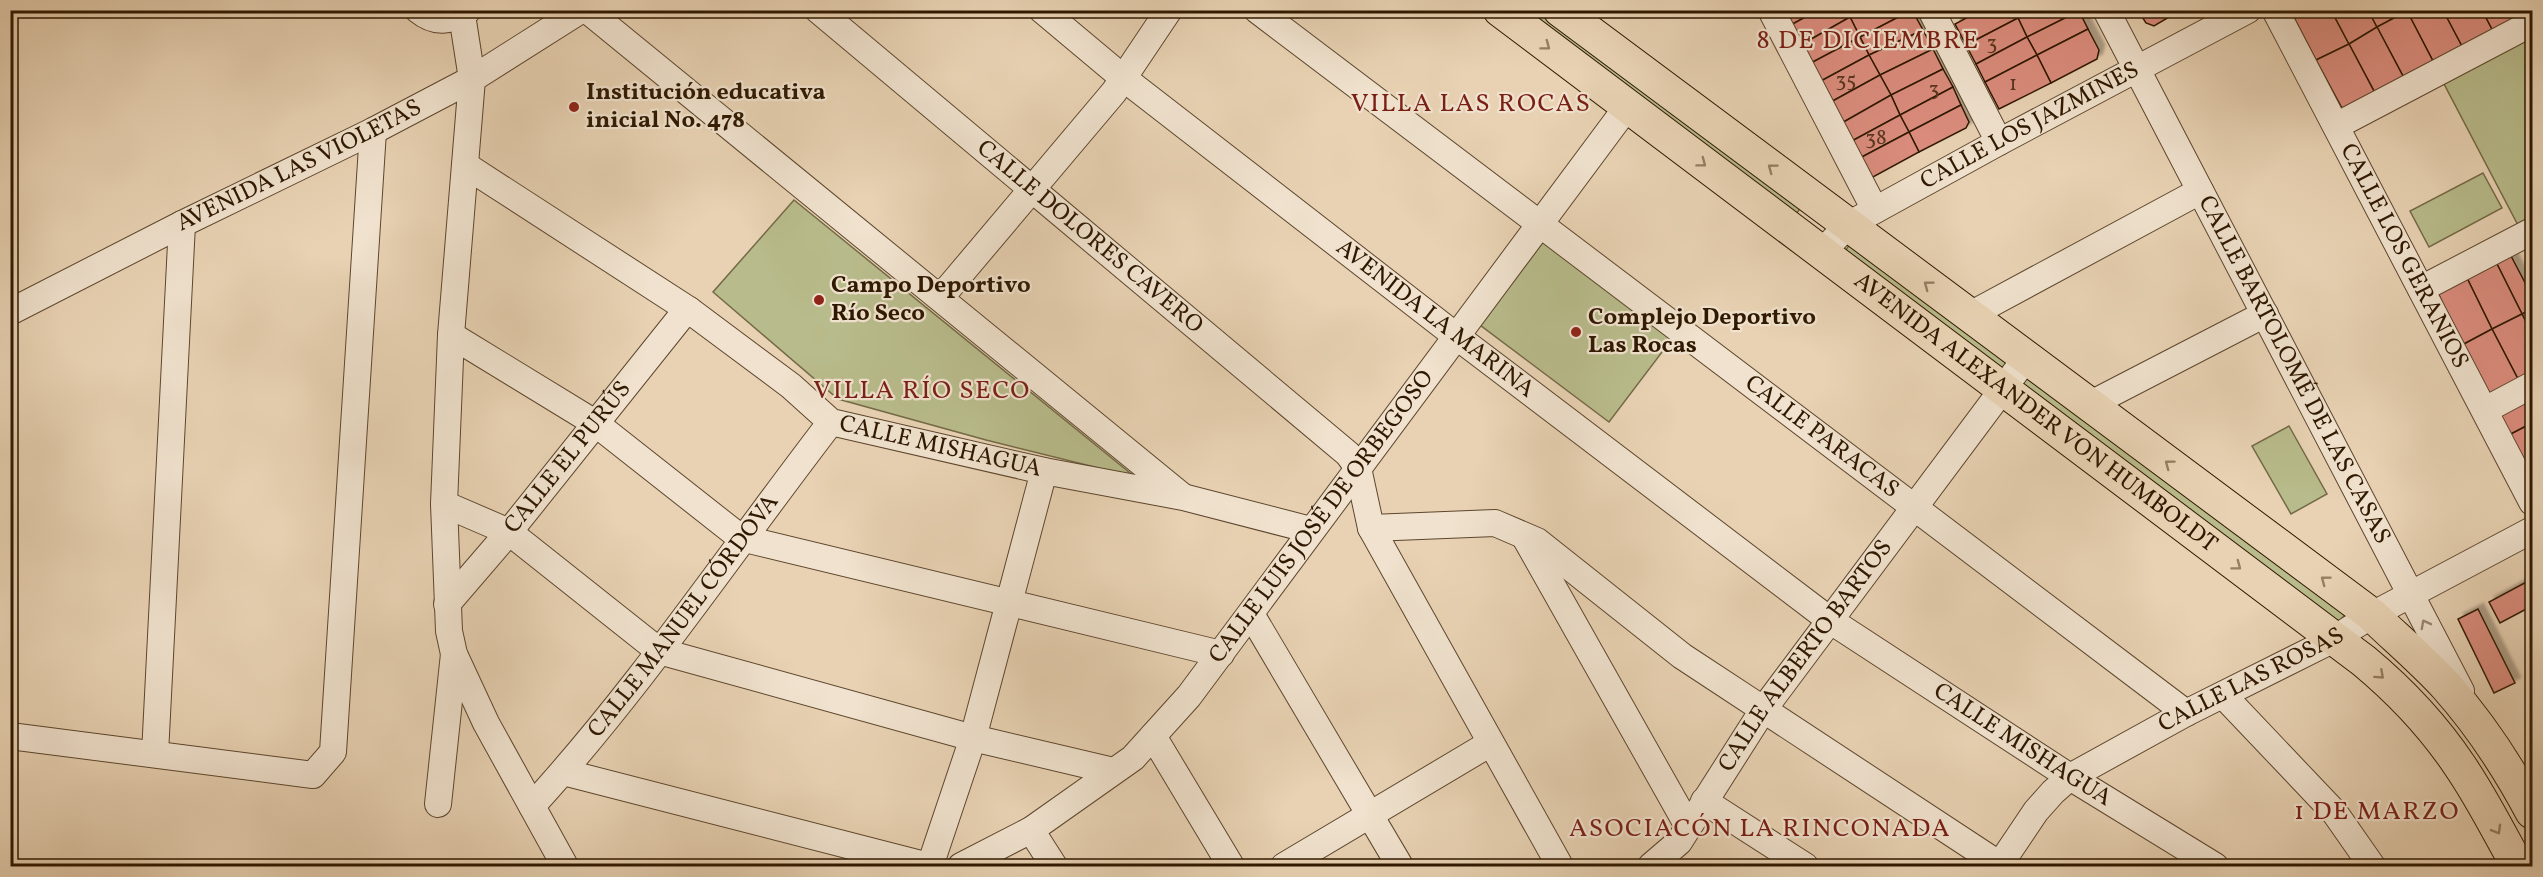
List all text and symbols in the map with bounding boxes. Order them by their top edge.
district label: 8 DE DICIEMBRE [1756,23,1980,59]
house number: 3 [1987,29,1997,58]
one-way arrow [1540,38,1551,49]
street label: CALLE LOS JAZMINES [1915,54,2145,199]
house number: 35 [1836,66,1856,95]
house number: 1 [2009,70,2017,99]
house number: 3 [1929,75,1939,104]
place label: Institución educativa inicial No. 478 [586,76,826,138]
district label: VILLA LAS ROCAS [1351,86,1591,122]
street label: AVENIDA LAS VIOLETAS [171,91,428,241]
marker: Institución educativa inicial No. 478 [567,100,581,114]
house number: 38 [1865,124,1887,153]
street label: CALLE DOLORES CAVERO [969,132,1210,342]
street label: CALLE LOS GERANIOS [2331,138,2477,375]
one-way arrow [1695,156,1706,167]
one-way arrow [1767,164,1778,175]
street label: CALLE BARTOLOMÉ DE LAS CASAS [2189,190,2399,550]
street label: AVENIDA LA MARINA [1328,232,1542,407]
street label: AVENIDA ALEXANDER VON HUMBOLDT [1846,265,2224,561]
place label: Campo Deportivo Río Seco [831,269,1031,331]
one-way arrow [1924,281,1935,292]
marker: Campo Deportivo Río Seco [812,293,826,307]
place label: Complejo Deportivo Las Rocas [1588,301,1816,363]
marker: Complejo Deportivo Las Rocas [1569,325,1583,339]
street label: CALLE LUIS JOSÉ DE ORBEGOSO [1201,363,1443,671]
street label: CALLE PARACAS [1737,368,1906,507]
district label: VILLA RÍO SECO [813,373,1031,409]
street label: CALLE EL PURÚS [497,374,640,541]
street label: CALLE MISHAGUA [836,407,1045,487]
one-way arrow [2165,460,2176,471]
street label: CALLE MANUEL CÓRDOVA [580,487,788,746]
street label: CALLE ALBERTO BARTOS [1711,533,1901,779]
one-way arrow [2231,558,2242,569]
one-way arrow [2321,576,2332,587]
street label: CALLE LAS ROSAS [2152,619,2351,742]
one-way arrow [2421,620,2432,630]
one-way arrow [2373,668,2384,679]
street label: CALLE MISHAGUA [1926,675,2118,816]
district label: 1 DE MARZO [2294,794,2460,830]
district label: ASOCIACÓN LA RINCONADA [1569,811,1951,847]
one-way arrow [2490,824,2501,834]

